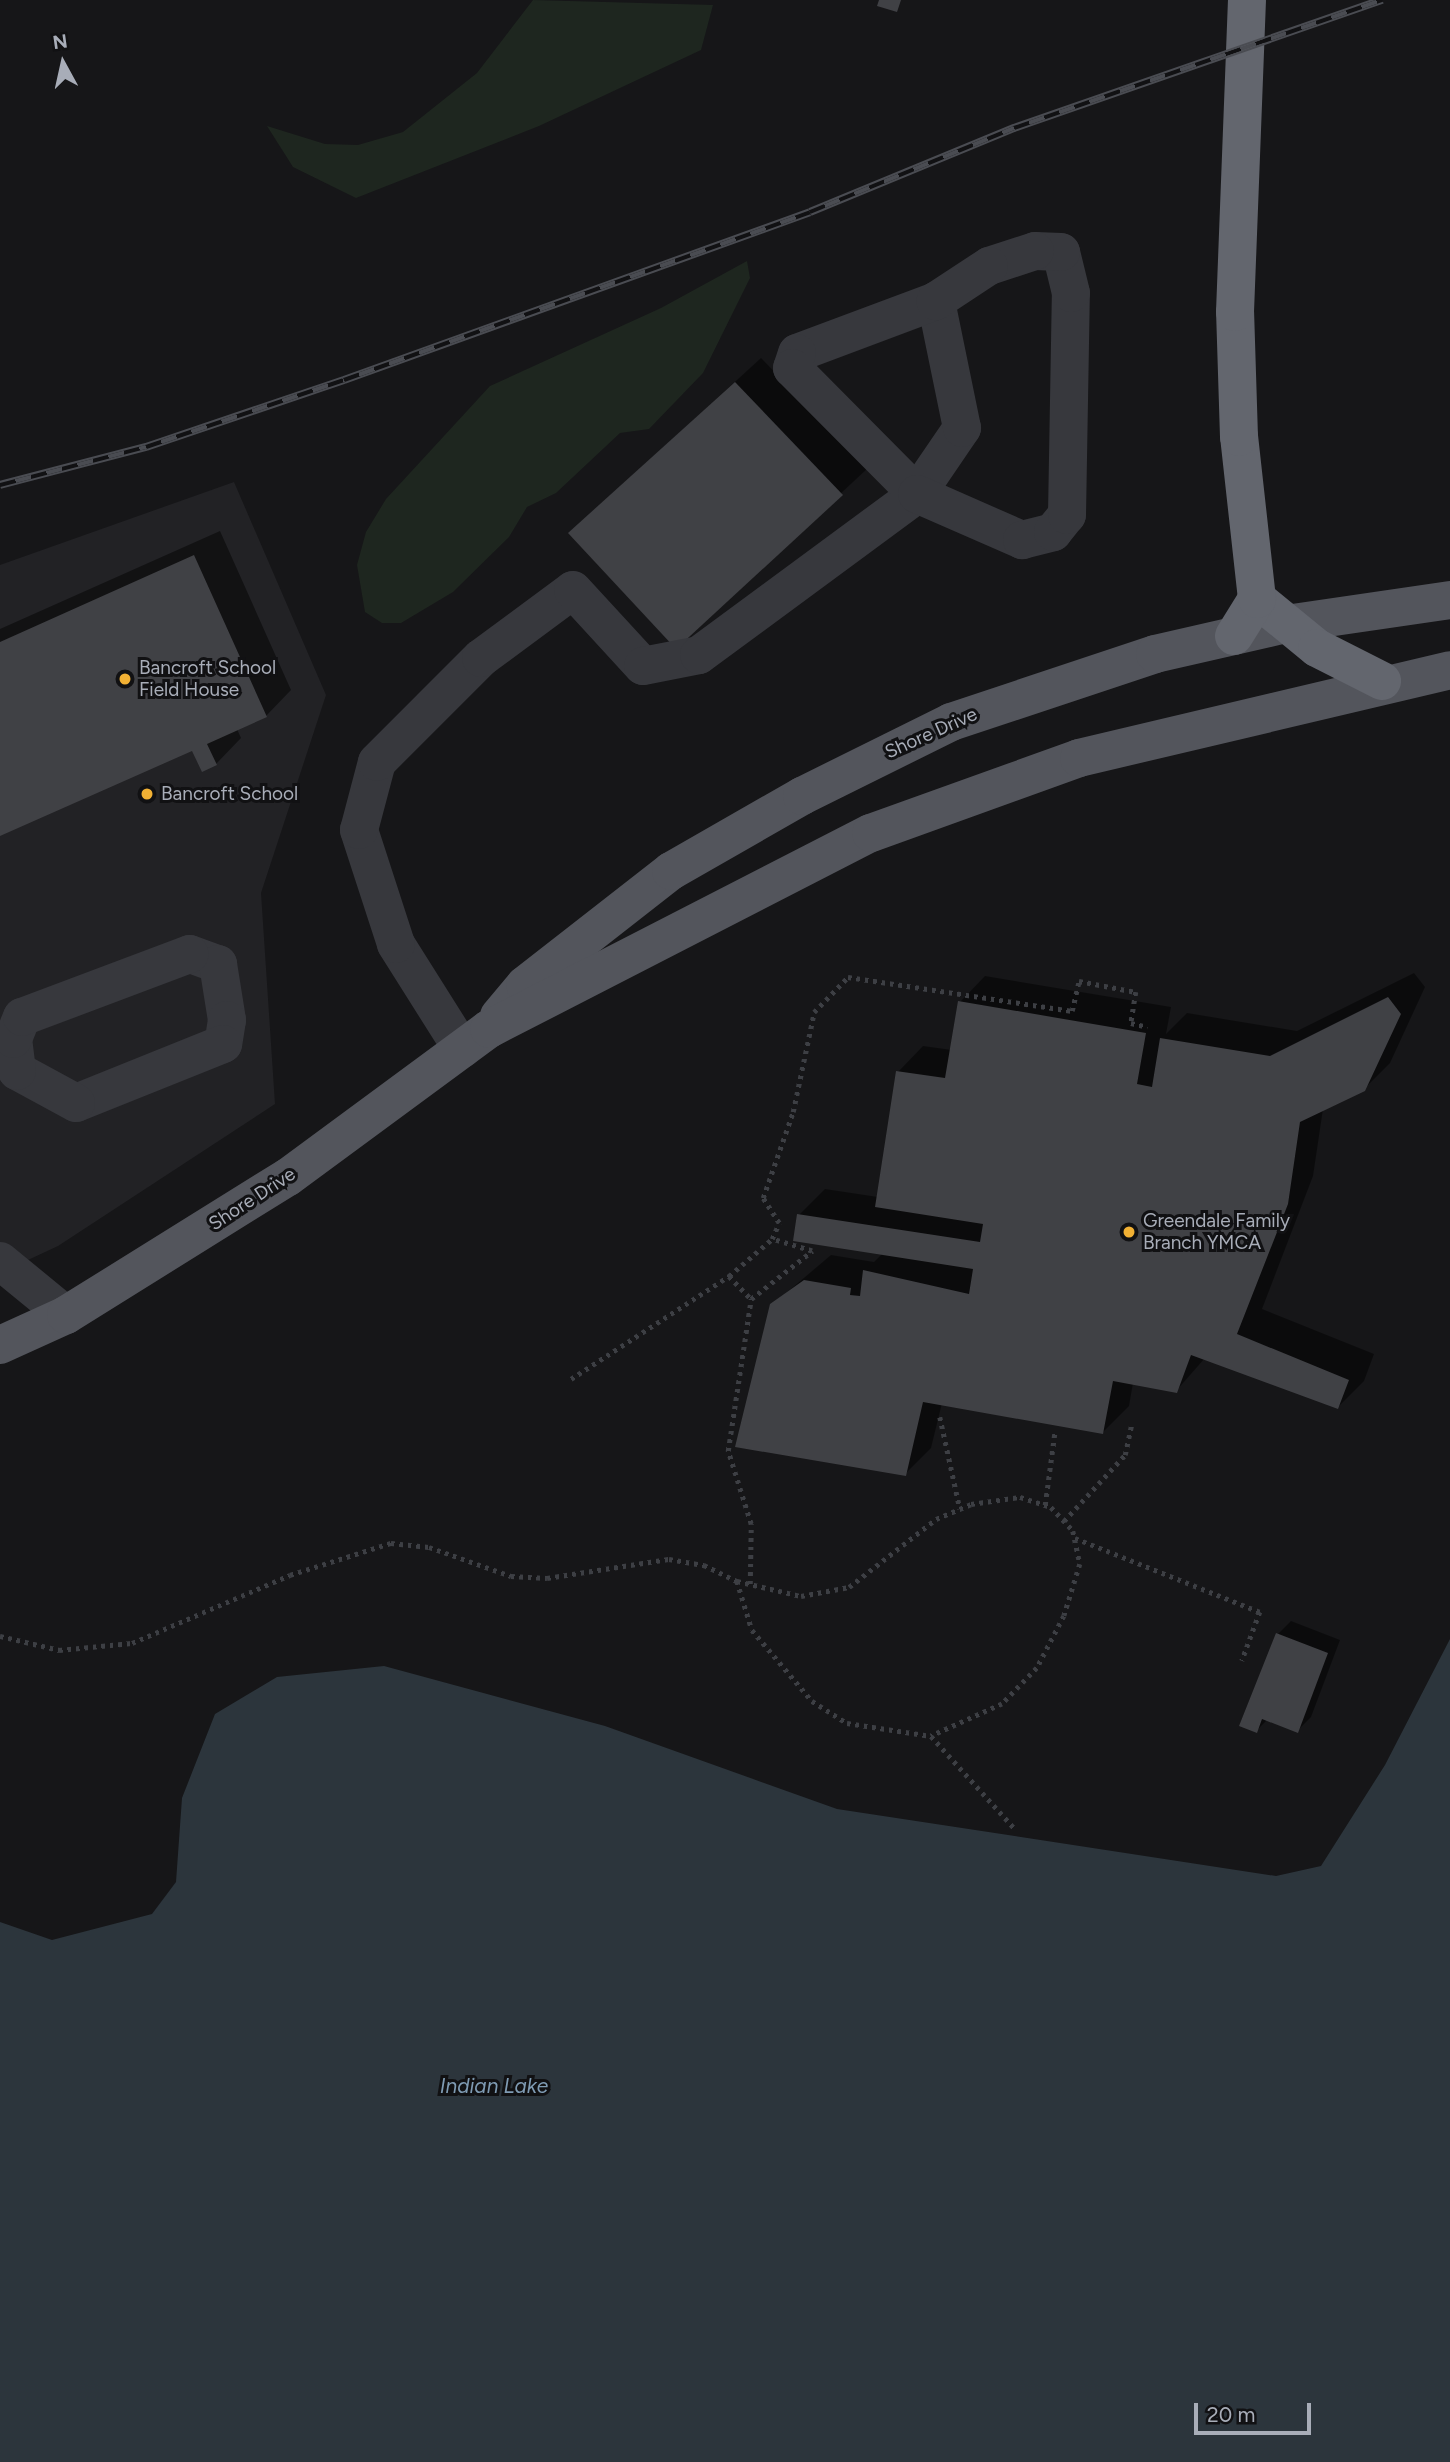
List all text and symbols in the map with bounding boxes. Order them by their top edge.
north arrow [28,28,98,98]
text: N [51,29,69,54]
place label: Bancroft School Field House [139,657,276,701]
marker: Bancroft School Field House [117,671,133,687]
street label: Shore Drive [881,703,981,763]
place label: Bancroft School [161,783,298,805]
marker: Bancroft School [139,786,155,802]
street label: Shore Drive [204,1163,300,1235]
place label: Greendale Family Branch YMCA [1143,1210,1290,1254]
marker: Greendale Family Branch YMCA [1121,1224,1137,1240]
water label: Indian Lake [440,2073,548,2099]
scale bar [1198,2388,1315,2432]
text: 20 m [1207,2402,1255,2427]

